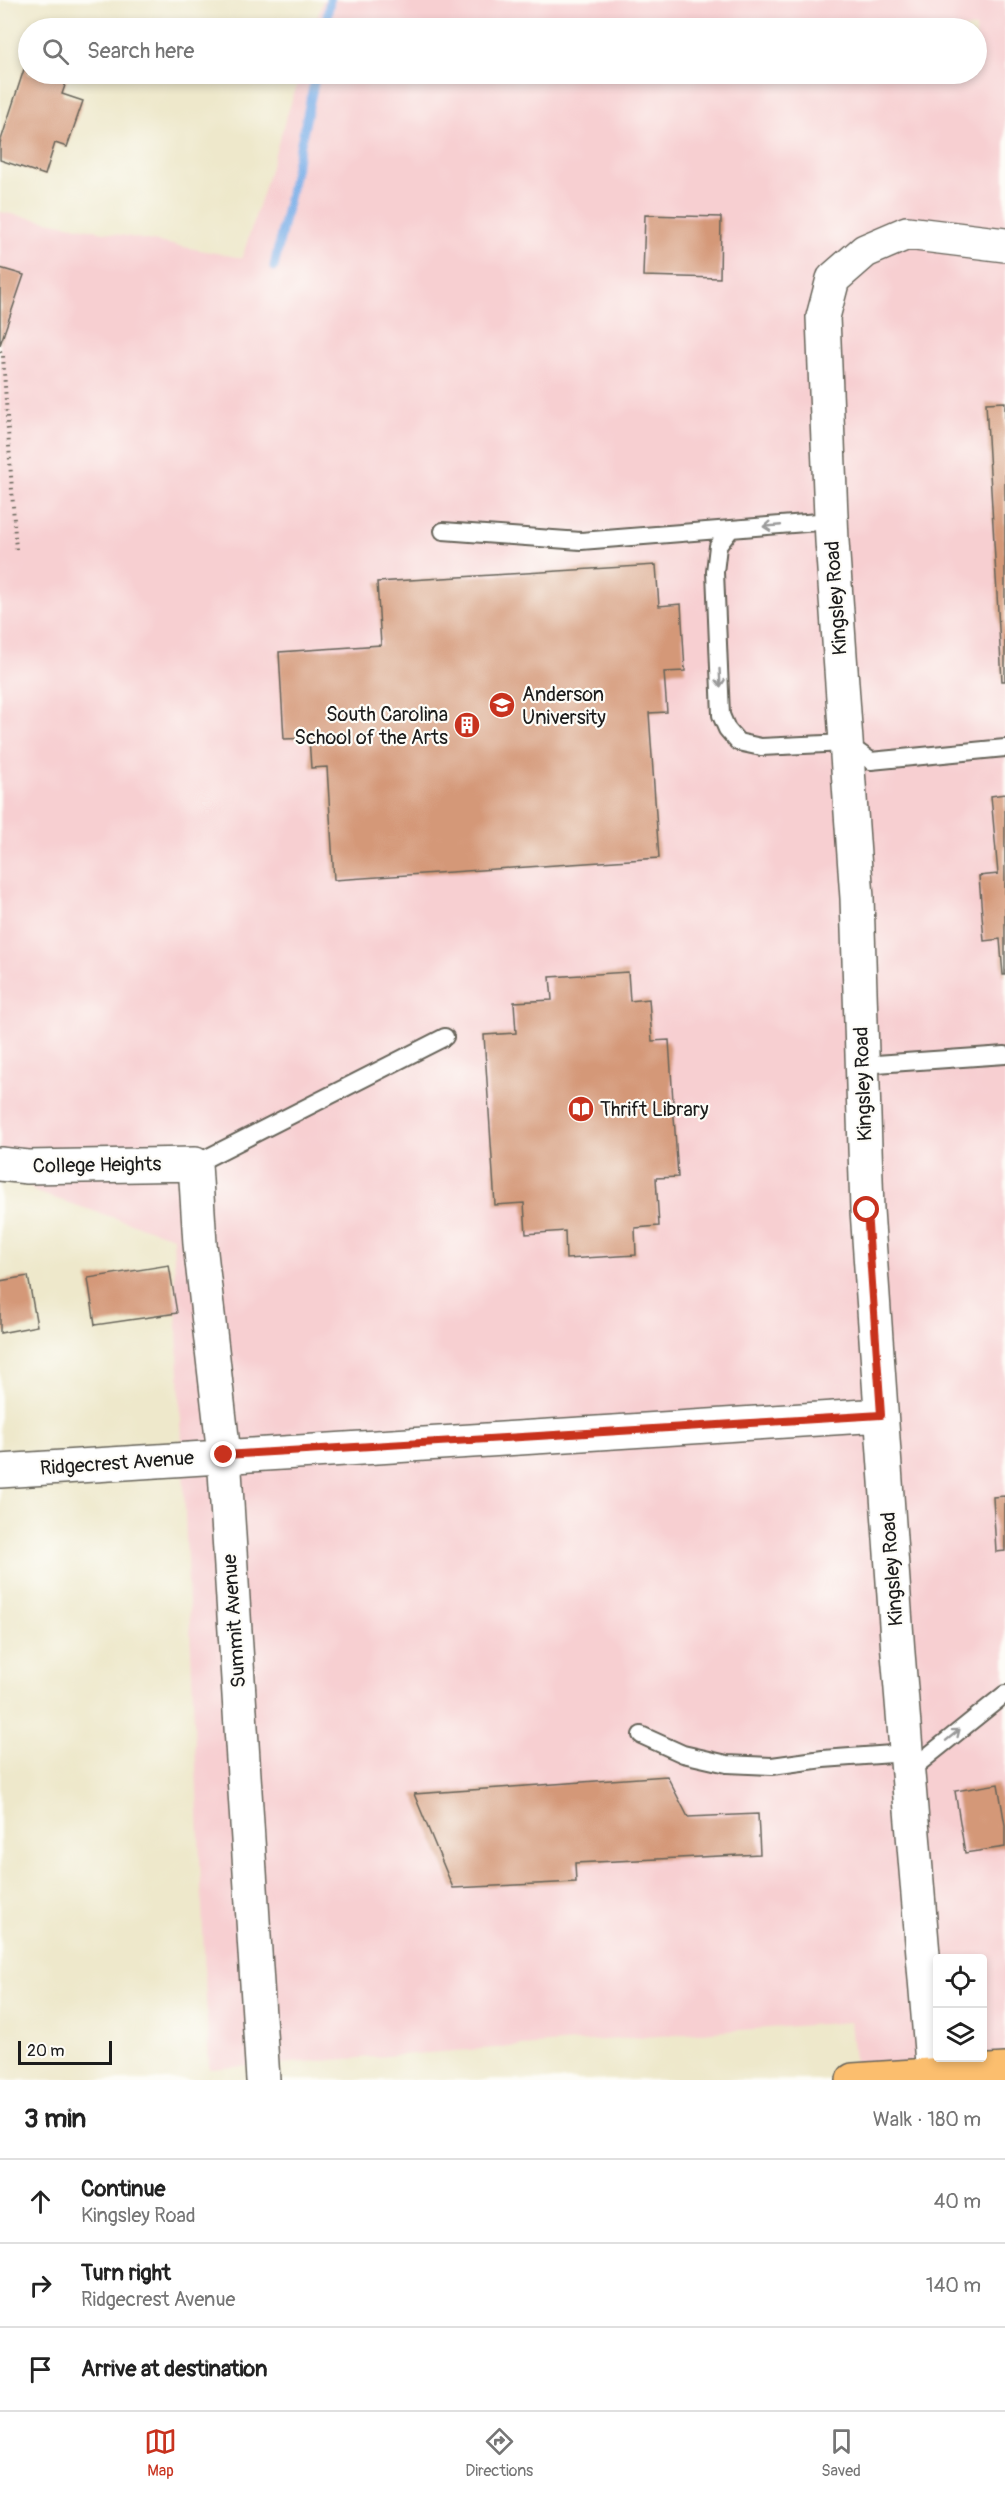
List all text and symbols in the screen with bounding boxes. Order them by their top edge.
search box [18,18,987,84]
icon: search [39,35,72,68]
text: Search here [87,37,194,65]
one-way arrow [763,521,783,532]
street label: Kingsley Road [820,540,852,656]
one-way arrow [714,668,725,688]
place label: Anderson University [522,682,606,730]
school or university icon: Anderson University [487,690,517,720]
place label: South Carolina School of the Arts [294,702,448,750]
building icon: South Carolina School of the Arts [452,710,482,740]
street label: Kingsley Road [849,1026,877,1142]
library icon: Thrift Library [566,1094,596,1124]
place label: Thrift Library [600,1097,709,1122]
street label: College Heights [32,1151,162,1179]
route start [853,1196,879,1222]
route end [210,1441,236,1467]
street label: Ridgecrest Avenue [39,1445,195,1481]
street label: Kingsley Road [876,1511,908,1627]
street label: Summit Avenue [217,1553,251,1689]
one-way arrow [945,1729,961,1742]
map controls [933,1954,987,2062]
button: locate [933,1954,987,2008]
button: layers [933,2008,987,2062]
scale bar [18,2038,112,2066]
text: 20 m [27,2041,65,2061]
text: 3 min [24,2103,86,2135]
text: Walk · 180 m [873,2107,981,2132]
text: Continue [81,2175,165,2203]
icon: ahead [24,2185,57,2218]
text: 40 m [934,2189,981,2214]
text: Kingsley Road [81,2203,196,2228]
text: Turn right [81,2259,171,2287]
icon: right [24,2269,57,2302]
text: 140 m [926,2273,981,2298]
text: Ridgecrest Avenue [81,2287,235,2312]
icon: arrive [24,2353,57,2386]
text: Arrive at destination [81,2355,267,2383]
tab: Map [144,2425,177,2481]
tab: Directions [465,2425,533,2481]
tab: Saved [821,2425,861,2481]

